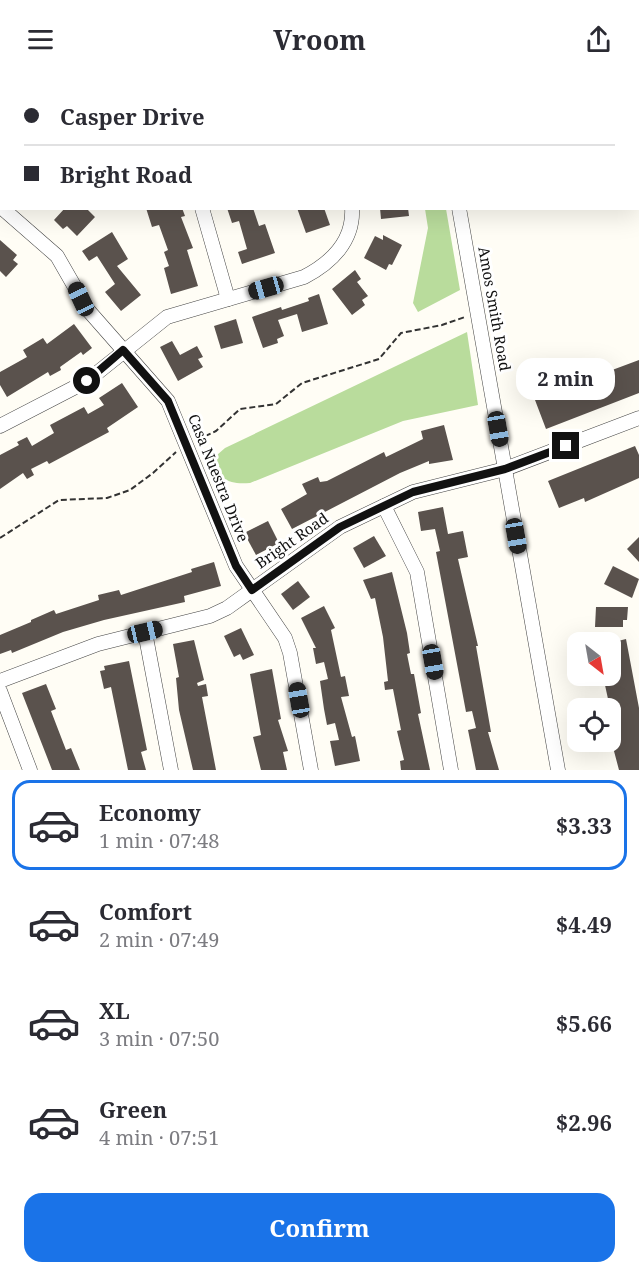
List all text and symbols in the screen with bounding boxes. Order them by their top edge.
text: Vroom [273,21,366,58]
icon: menu [24,23,57,56]
icon: share [582,23,615,56]
text: Casper Drive [60,101,205,131]
text: Bright Road [60,159,192,189]
street label: Amos Smith Road [474,245,516,373]
car [246,274,286,302]
car [65,279,97,319]
callout: 2 min [516,359,616,401]
text: 2 min [537,365,594,392]
route start [73,367,100,394]
car [486,410,510,448]
street label: Casa Nuestra Drive [184,411,254,545]
route end [552,432,579,459]
street label: Bright Road [251,508,332,573]
car [504,517,528,555]
car [125,619,165,645]
north arrow [567,632,621,686]
map controls [567,632,621,752]
car [421,643,445,681]
car [287,681,311,719]
button: locate [567,698,621,752]
text: Economy [99,797,201,827]
icon: car [27,798,81,852]
text: $3.33 [556,810,612,840]
text: 1 min · 07:48 [99,827,219,854]
text: Comfort [99,896,192,926]
icon: car [27,897,81,951]
text: $4.49 [556,909,612,939]
text: 2 min · 07:49 [99,926,219,953]
text: XL [99,995,130,1025]
icon: car [27,996,81,1050]
text: $5.66 [556,1008,612,1038]
text: 3 min · 07:50 [99,1025,219,1052]
text: Green [99,1094,167,1124]
icon: car [27,1095,81,1149]
text: $2.96 [556,1107,612,1137]
text: 4 min · 07:51 [99,1124,219,1151]
button: Confirm [24,1193,615,1262]

